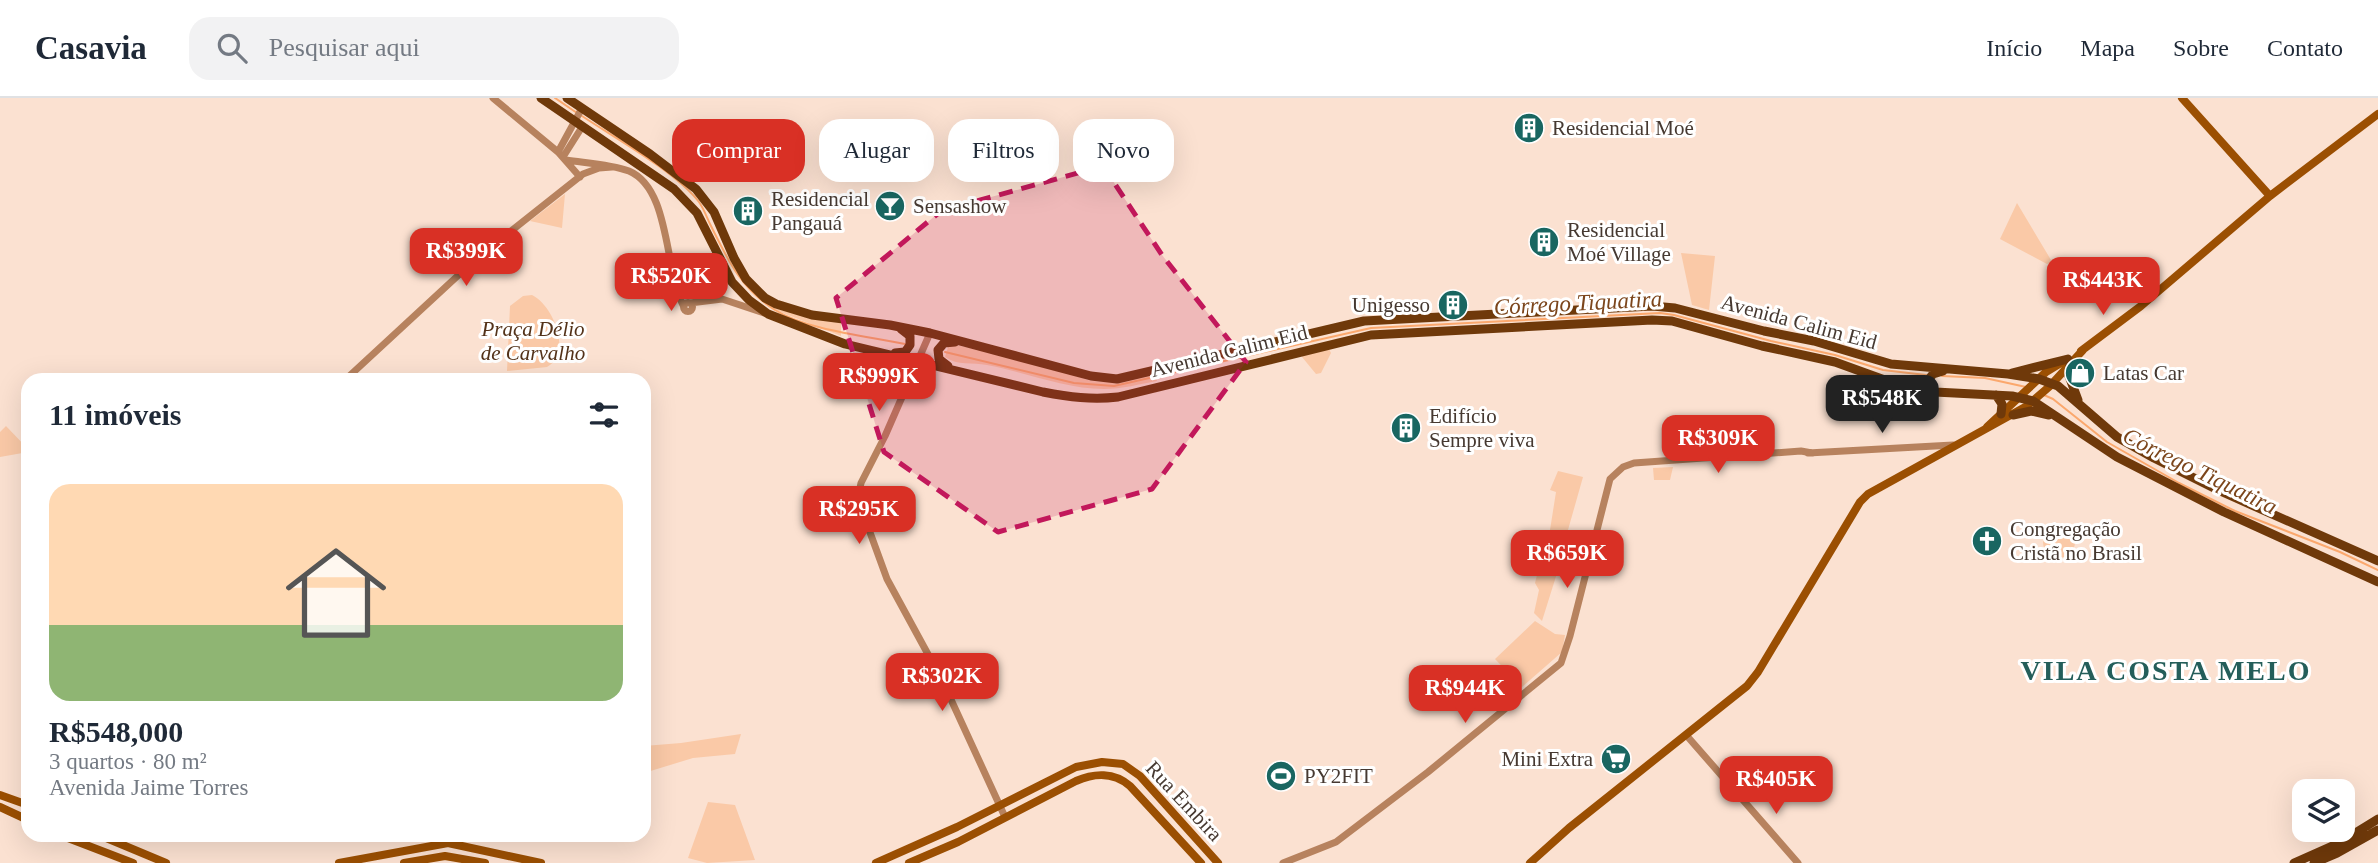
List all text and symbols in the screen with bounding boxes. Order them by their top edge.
search box [189,17,679,80]
icon: search [213,29,251,67]
text: Casavia [35,30,147,66]
text: Pesquisar aqui [269,33,420,62]
text: Início [1986,35,2042,61]
text: Mapa [2080,35,2135,61]
text: Sobre [2173,35,2229,61]
text: Contato [2267,35,2343,61]
building icon: Residencial Moé [1512,111,1546,145]
place label: Residencial Moé [1552,116,1694,140]
chip: Comprar [672,119,805,182]
chip: Alugar [819,119,934,182]
chip: Filtros [948,119,1059,182]
chip: Novo [1073,119,1174,182]
place label: Residencial Pangauá [771,187,869,235]
bar icon: Sensashow [873,189,907,223]
building icon: Residencial Pangauá [731,194,765,228]
place label: Sensashow [913,194,1007,218]
place label: Residencial Moé Village [1567,218,1671,266]
building icon: Residencial Moé Village [1527,225,1561,259]
pin: R$399K [409,228,523,288]
text: R$399K [426,238,506,263]
pin: R$520K [614,254,728,313]
pin: R$443K [2046,258,2160,317]
text: R$520K [631,263,711,288]
text: R$443K [2063,267,2143,292]
water label: Córrego Tiquatira [1493,286,1663,320]
building icon: Unigesso [1436,288,1470,322]
street label: Avenida Calim Eid [1718,290,1880,355]
place label: Unigesso [1352,293,1430,317]
park label: Praça Délio de Carvalho [480,317,585,365]
street label: Avenida Calim Eid [1148,320,1310,382]
pin: R$999K [822,354,936,413]
shop icon: Latas Car [2063,356,2097,390]
place label: Latas Car [2103,361,2184,385]
text: R$999K [839,363,919,388]
pin: R$548K [1825,376,1939,435]
text: R$548K [1842,385,1922,410]
icon: filters [585,396,623,434]
text: 11 imóveis [49,398,182,431]
place label: Edifício Sempre viva [1429,404,1535,452]
building icon: Edifício Sempre viva [1389,411,1423,445]
pin: R$309K [1661,416,1775,475]
water label: Córrego Tiquatira [2119,423,2281,519]
text: R$309K [1678,425,1758,450]
pin: R$295K [802,486,916,546]
text: R$295K [819,496,899,521]
place label: Congregação Cristã no Brasil [2010,517,2142,565]
church icon: Congregação Cristã no Brasil [1970,524,2004,558]
icon: home [273,530,399,656]
pin: R$659K [1510,531,1624,590]
text: R$659K [1527,540,1607,565]
pin: R$302K [885,654,999,713]
district label: VILA COSTA MELO [2021,655,2311,686]
text: R$302K [902,663,982,688]
pin: R$944K [1408,666,1522,725]
text: R$944K [1425,675,1505,700]
text: R$548,000 [49,715,183,748]
supermarket icon: Mini Extra [1599,742,1633,776]
place label: Mini Extra [1501,747,1594,771]
text: 3 quartos · 80 m² [49,749,207,774]
street label: Rua Embira [1141,756,1228,847]
pin: R$405K [1719,756,1833,816]
sports icon: PY2FIT [1264,759,1298,793]
place label: PY2FIT [1304,764,1373,788]
text: R$405K [1736,766,1816,791]
text: Avenida Jaime Torres [49,775,248,800]
map controls [2292,779,2355,842]
button: layers [2292,779,2355,842]

